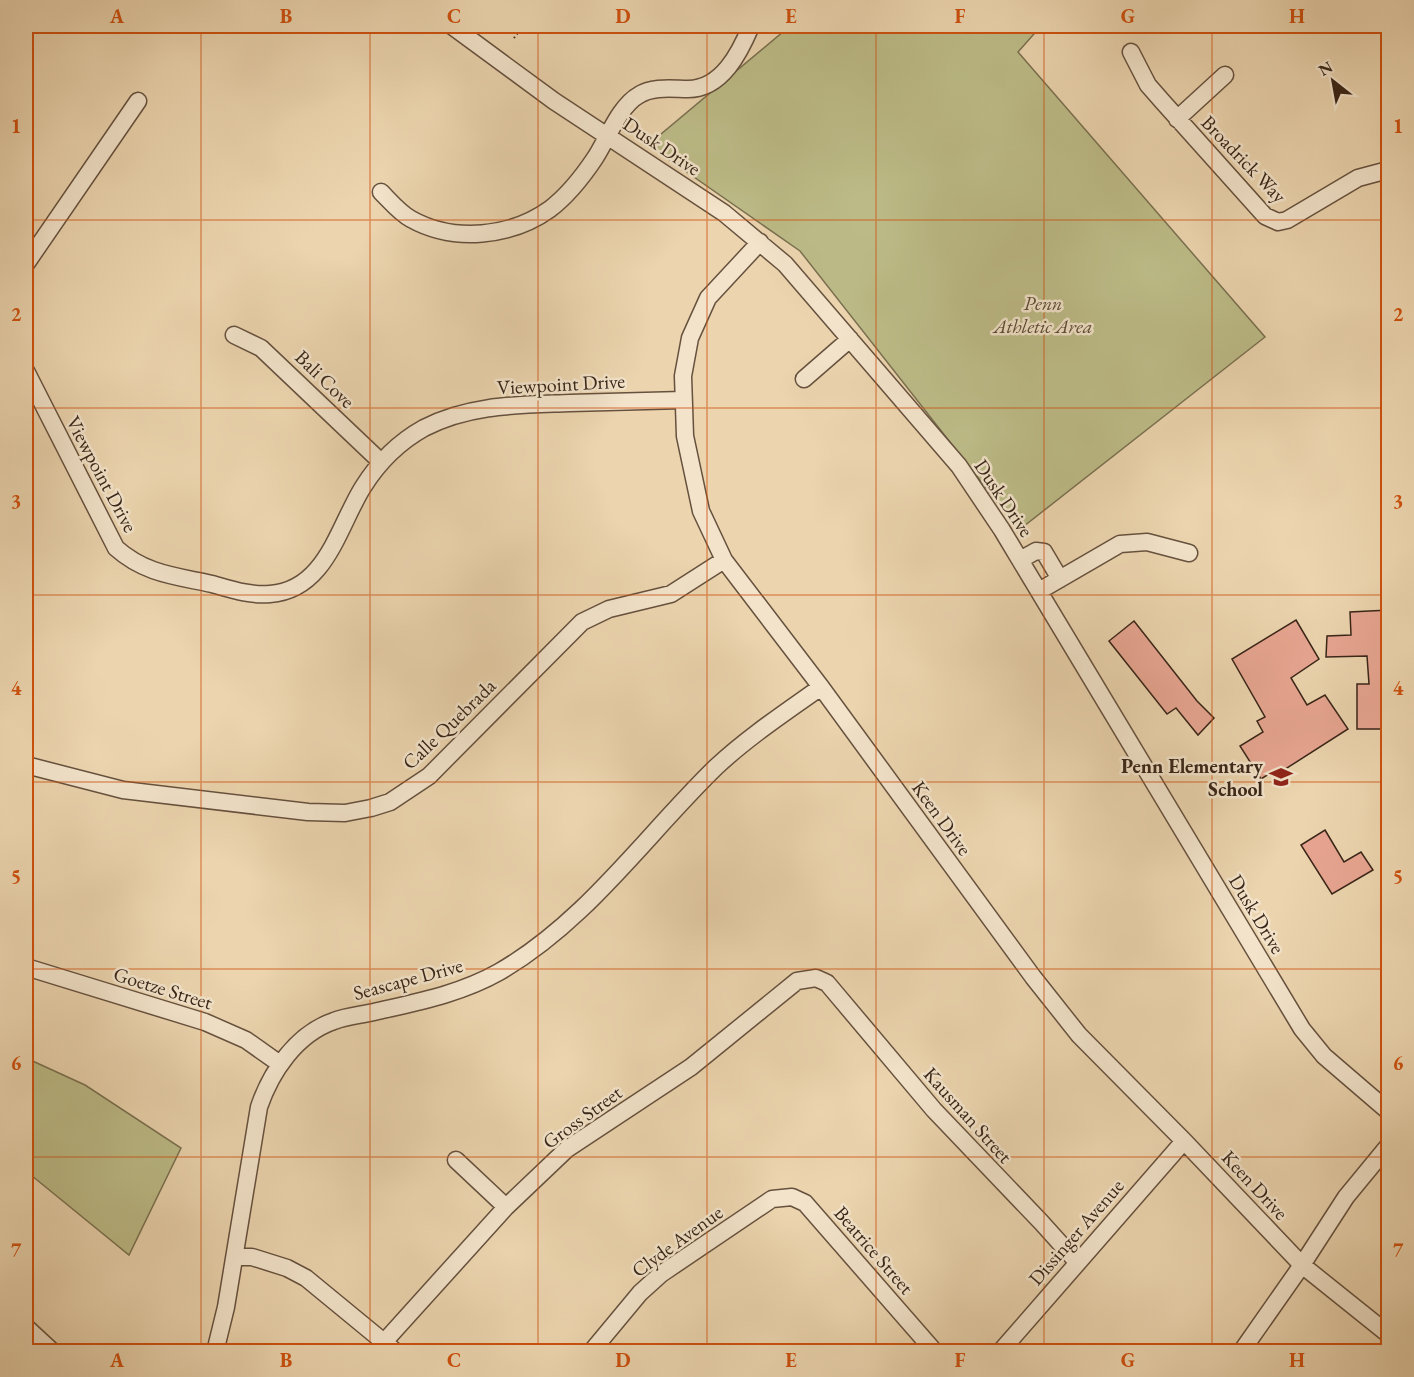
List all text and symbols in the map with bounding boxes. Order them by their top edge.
text: A [109,3,125,29]
text: B [280,3,292,29]
text: C [447,3,461,29]
text: D [615,3,631,29]
text: E [785,3,797,29]
text: F [955,3,966,29]
text: G [1121,3,1135,29]
text: H [1289,3,1305,29]
north arrow [1303,51,1363,111]
text: N [1315,56,1337,81]
street label: Broadrick Way [1196,110,1292,208]
street label: Dusk Drive [618,111,706,182]
text: 1 [11,113,21,139]
text: 1 [1393,113,1403,139]
park label: Penn Athletic Area [991,290,1093,339]
text: 2 [11,301,22,327]
text: 2 [1393,301,1404,327]
street label: Bali Cove [290,344,361,414]
street label: Viewpoint Drive [496,368,626,400]
street label: Viewpoint Drive [60,411,144,537]
street label: Dusk Drive [969,454,1040,542]
text: 3 [11,488,21,514]
text: 3 [1393,488,1403,514]
street label: Calle Quebrada [397,673,501,775]
text: 4 [11,675,22,701]
text: 4 [1393,675,1404,701]
place label: Penn Elementary School [1121,753,1263,802]
school or university icon: Penn Elementary School [1268,764,1294,790]
street label: Keen Drive [906,775,978,861]
text: 5 [11,863,21,889]
text: 5 [1393,863,1403,889]
street label: Dusk Drive [1223,870,1291,959]
street label: Seascape Drive [350,952,466,1006]
street label: Goetze Street [111,961,216,1016]
text: 6 [11,1050,22,1076]
text: 6 [1393,1050,1404,1076]
street label: Kausman Street [918,1061,1019,1169]
street label: Gross Street [537,1079,627,1155]
street label: Keen Drive [1216,1145,1294,1226]
street label: Dissinger Avenue [1023,1173,1130,1291]
street label: Clyde Avenue [626,1199,728,1283]
street label: Beatrice Street [828,1200,920,1300]
text: 7 [11,1237,22,1263]
text: 7 [1393,1237,1404,1263]
text: A [109,1347,125,1373]
text: B [280,1347,292,1373]
text: C [447,1347,461,1373]
text: D [615,1347,631,1373]
text: E [785,1347,797,1373]
text: F [955,1347,966,1373]
text: G [1121,1347,1135,1373]
text: H [1289,1347,1305,1373]

